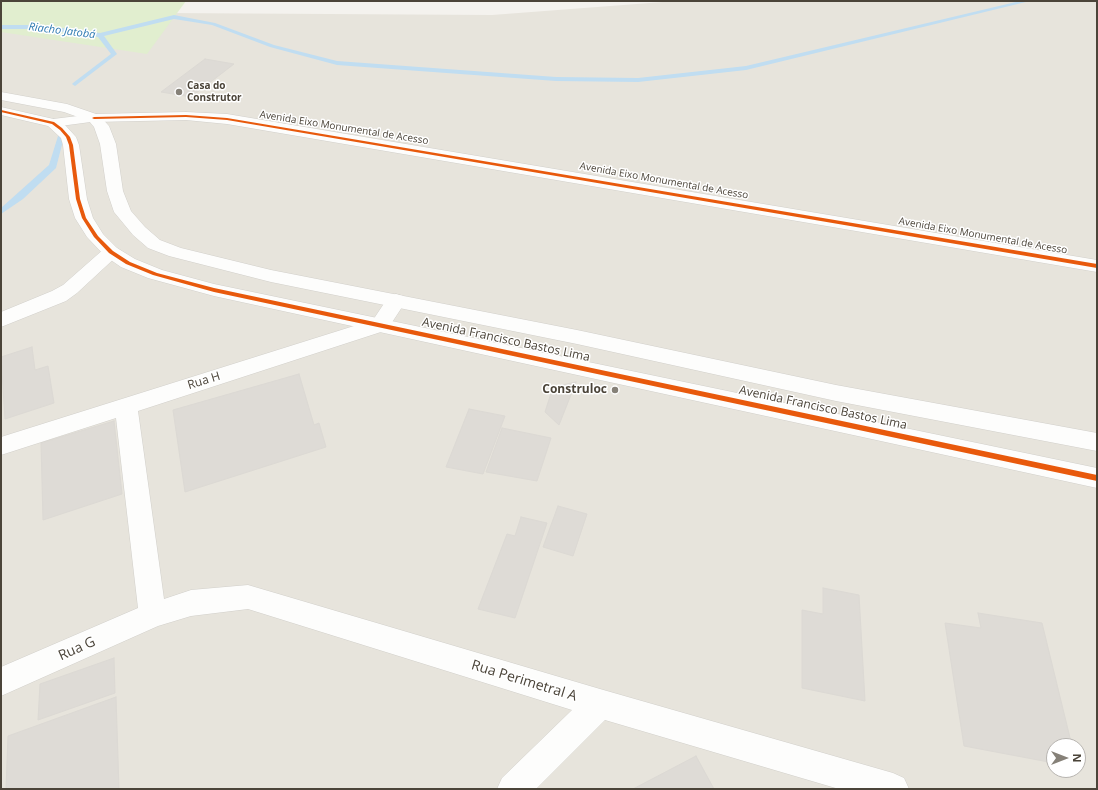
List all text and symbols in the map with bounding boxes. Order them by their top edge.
water label: Riacho Jatobá [28,20,96,42]
place label: Casa do Construtor [187,80,242,104]
marker: Casa do Construtor [174,87,184,97]
street label: Avenida Eixo Monumental de Acesso [259,109,429,147]
street label: Avenida Eixo Monumental de Acesso [579,160,749,202]
street label: Avenida Eixo Monumental de Acesso [898,215,1068,257]
street label: Avenida Francisco Bastos Lima [421,315,591,365]
street label: Rua H [186,369,222,393]
place label: Construloc [542,383,607,397]
street label: Avenida Francisco Bastos Lima [738,383,908,433]
marker: Construloc [610,385,620,395]
street label: Rua G [56,633,98,665]
street label: Rua Perimetral A [469,657,579,705]
north arrow [1046,738,1086,778]
text: N [1070,754,1085,762]

